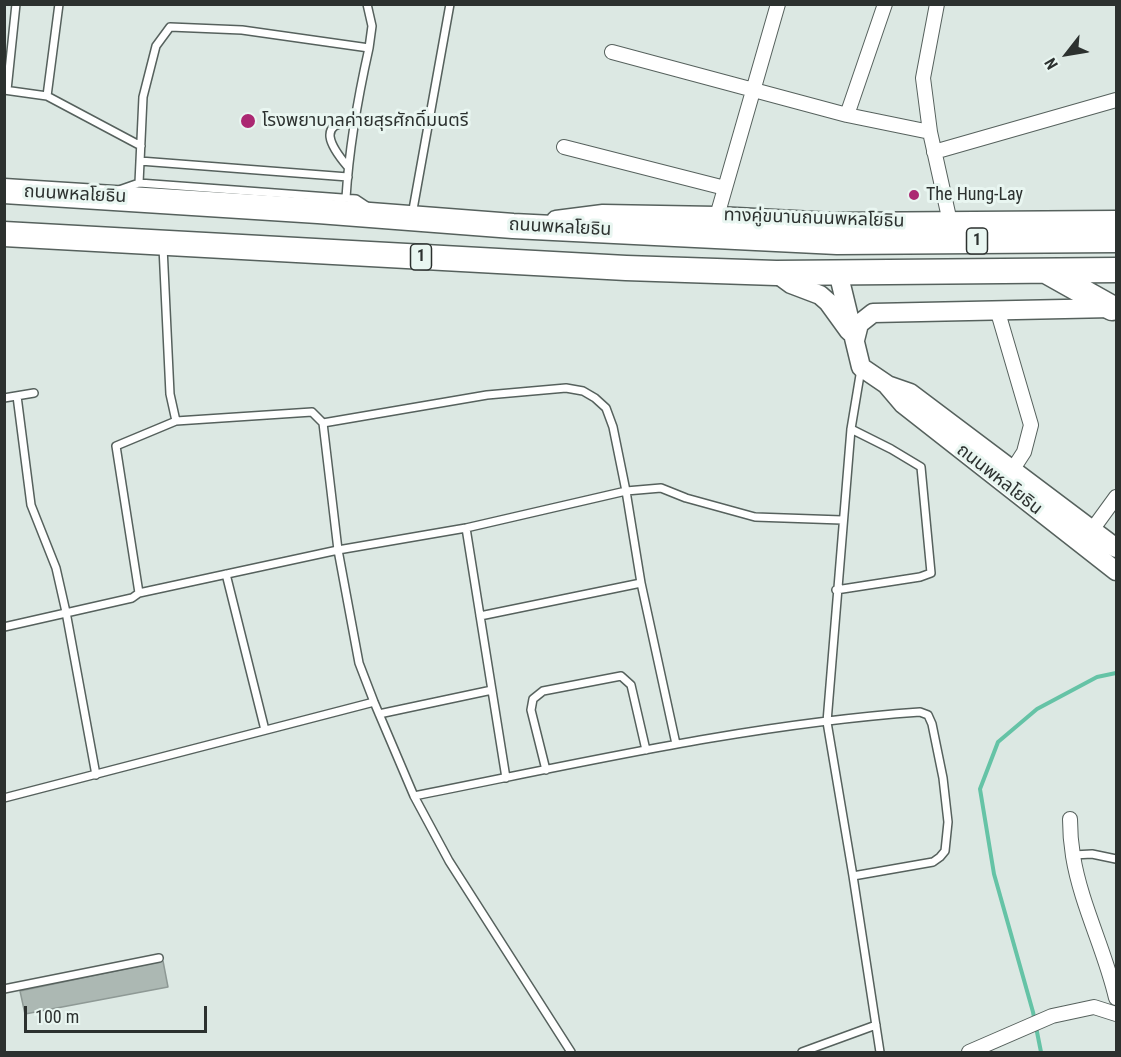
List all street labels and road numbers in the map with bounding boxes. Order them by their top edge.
street label: ถนนพหลโยธิน [23,182,127,208]
street label: ทางคู่ขนานถนนพหลโยธิน [723,205,905,233]
street label: ถนนพหลโยธิน [508,215,612,241]
road number: 1 [966,228,988,254]
road number: 1 [410,244,432,270]
street label: ถนนพหลโยธิน [952,440,1046,520]

